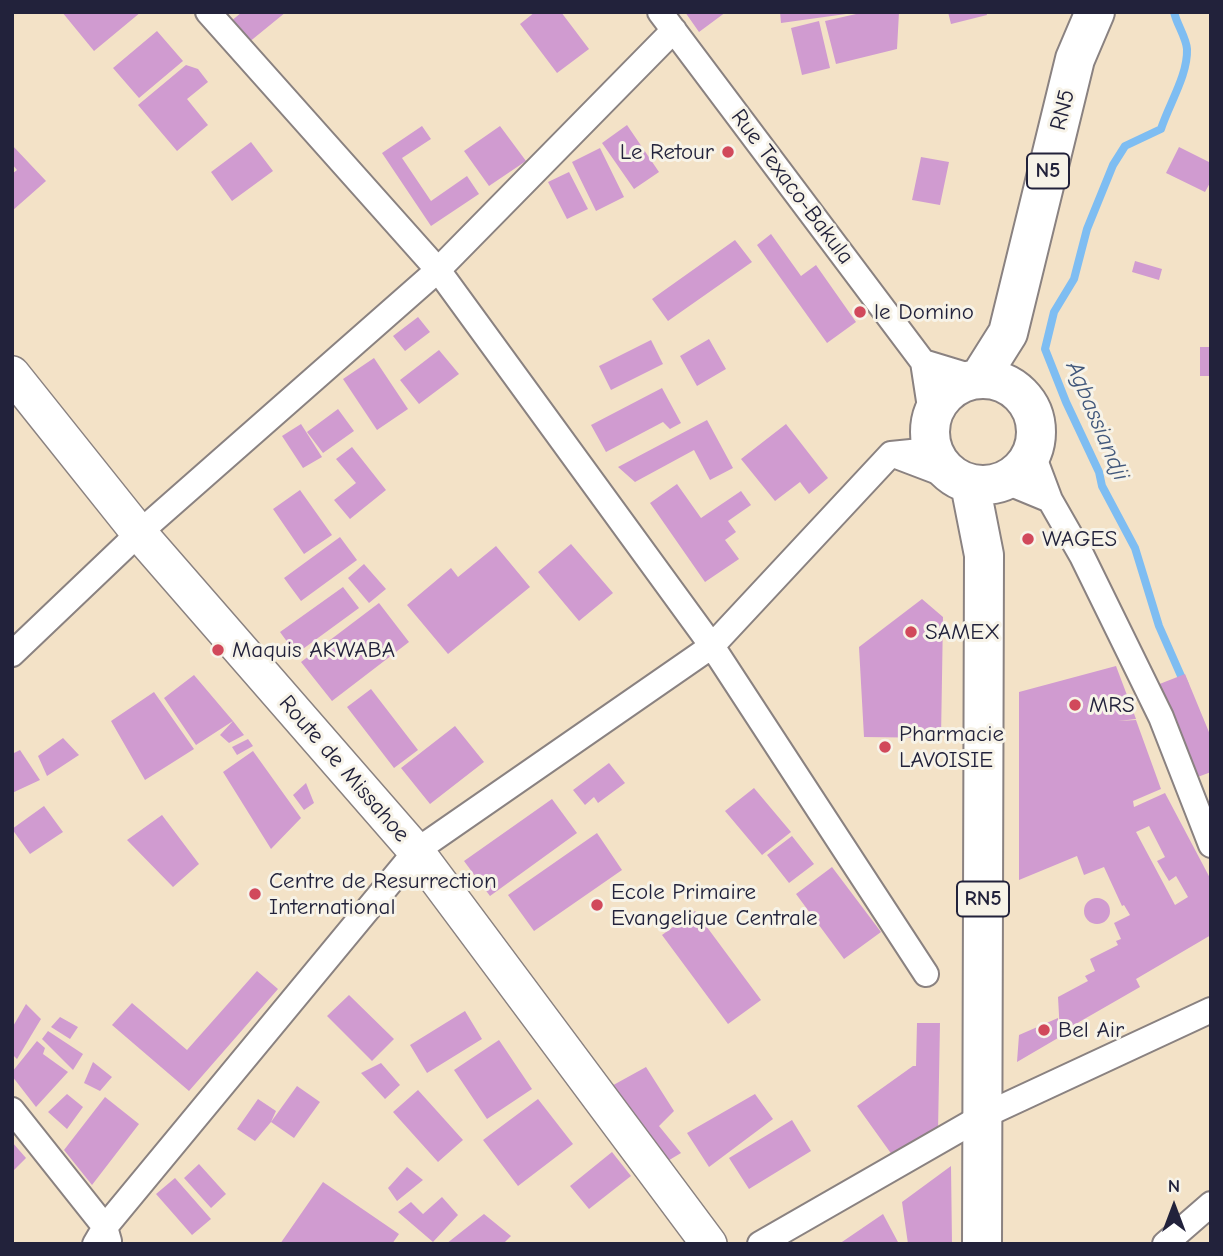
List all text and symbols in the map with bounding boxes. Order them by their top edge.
street label: RN5 [1045,87,1081,133]
street label: Rue Texaco-Bakula [725,104,859,270]
place label: Le Retour [620,138,714,166]
marker: Le Retour [720,144,736,160]
road number: N5 [1027,154,1069,188]
place label: le Domino [874,298,974,326]
marker: le Domino [852,304,868,320]
water label: Agbassiandji [1059,357,1135,485]
place label: WAGES [1042,525,1117,553]
marker: WAGES [1020,531,1036,547]
place label: SAMEX [925,618,1000,646]
marker: SAMEX [903,624,919,640]
place label: Maquis AKWABA [232,636,395,664]
marker: Maquis AKWABA [210,642,226,658]
street label: Route de Missahoe [273,690,415,848]
place label: MRS [1089,691,1135,719]
marker: MRS [1067,697,1083,713]
place label: Pharmacie LAVOISIE [899,720,1004,774]
marker: Pharmacie LAVOISIE [877,739,893,755]
place label: Centre de Resurrection International [269,867,497,921]
place label: Ecole Primaire Evangelique Centrale [611,878,817,932]
road number: RN5 [957,881,1009,916]
marker: Centre de Resurrection International [247,886,263,902]
marker: Ecole Primaire Evangelique Centrale [589,897,605,913]
place label: Bel Air [1058,1016,1124,1044]
marker: Bel Air [1036,1022,1052,1038]
north arrow [1139,1172,1209,1242]
text: N [1168,1175,1180,1197]

